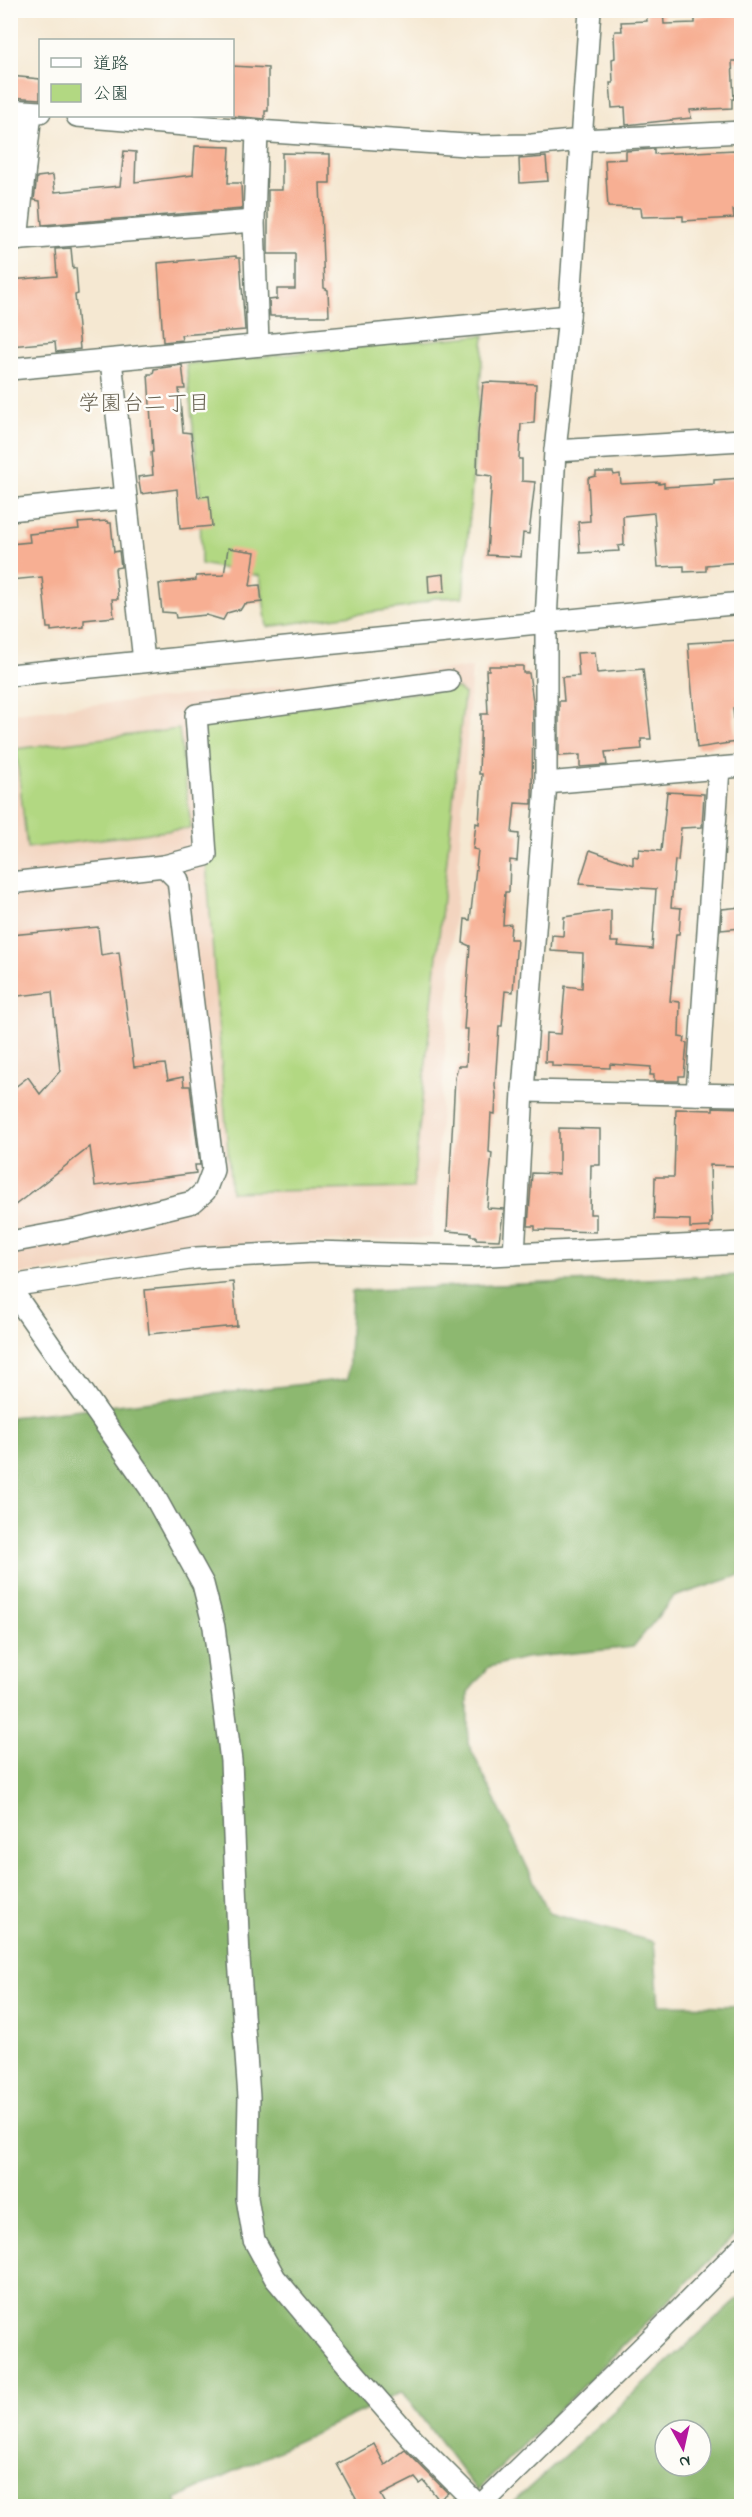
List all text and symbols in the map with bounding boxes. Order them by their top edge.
legend [39,39,234,117]
text: 道路 [93,52,129,78]
text: 公園 [93,82,129,108]
district label: 学園台二丁目 [78,389,210,421]
north arrow [653,2418,713,2478]
text: N [678,2448,692,2474]

